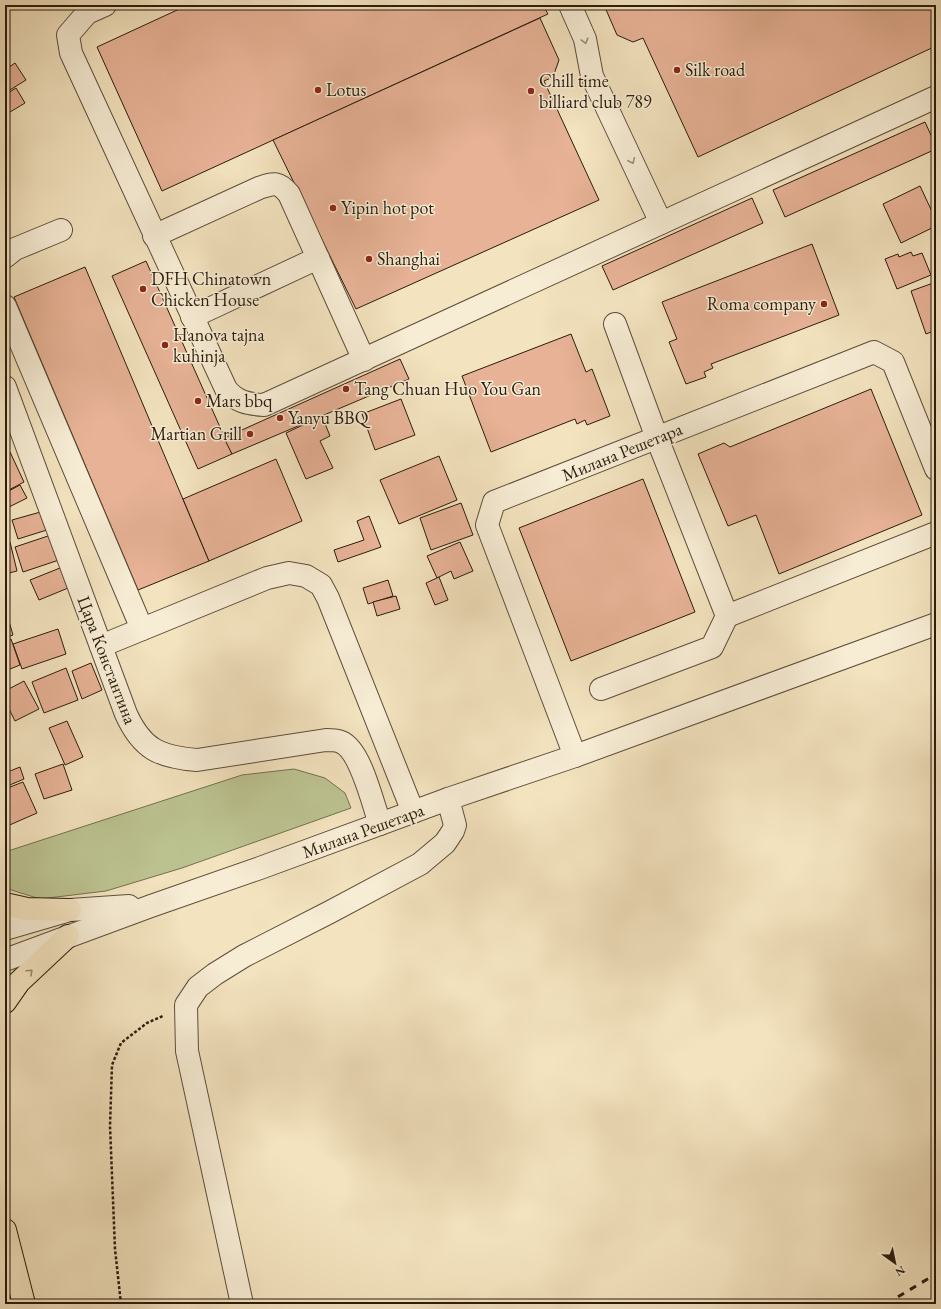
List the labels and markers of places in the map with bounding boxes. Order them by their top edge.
place label: Silk road [685,58,746,81]
marker: Silk road [672,65,682,75]
place label: Chill time billiard club 789 [539,69,652,113]
place label: Lotus [326,78,367,101]
marker: Lotus [313,85,323,95]
marker: Chill time billiard club 789 [526,86,536,96]
place label: Yipin hot pot [341,196,434,219]
marker: Yipin hot pot [328,203,338,213]
place label: Shanghai [377,247,441,270]
marker: Shanghai [364,254,374,264]
place label: DFH Chinatown Chicken House [151,267,272,311]
marker: DFH Chinatown Chicken House [138,284,148,294]
place label: Roma company [707,292,816,315]
marker: Roma company [819,299,829,309]
place label: Hanova tajna kuhinja [173,323,266,367]
marker: Hanova tajna kuhinja [160,340,170,350]
place label: Tang Chuan Huo You Gan [354,377,542,400]
marker: Tang Chuan Huo You Gan [341,384,351,394]
place label: Mars bbq [206,389,273,412]
marker: Mars bbq [193,396,203,406]
place label: Yanyu BBQ [288,406,371,429]
marker: Yanyu BBQ [275,413,285,423]
place label: Martian Grill [150,422,242,445]
marker: Martian Grill [245,429,255,439]

